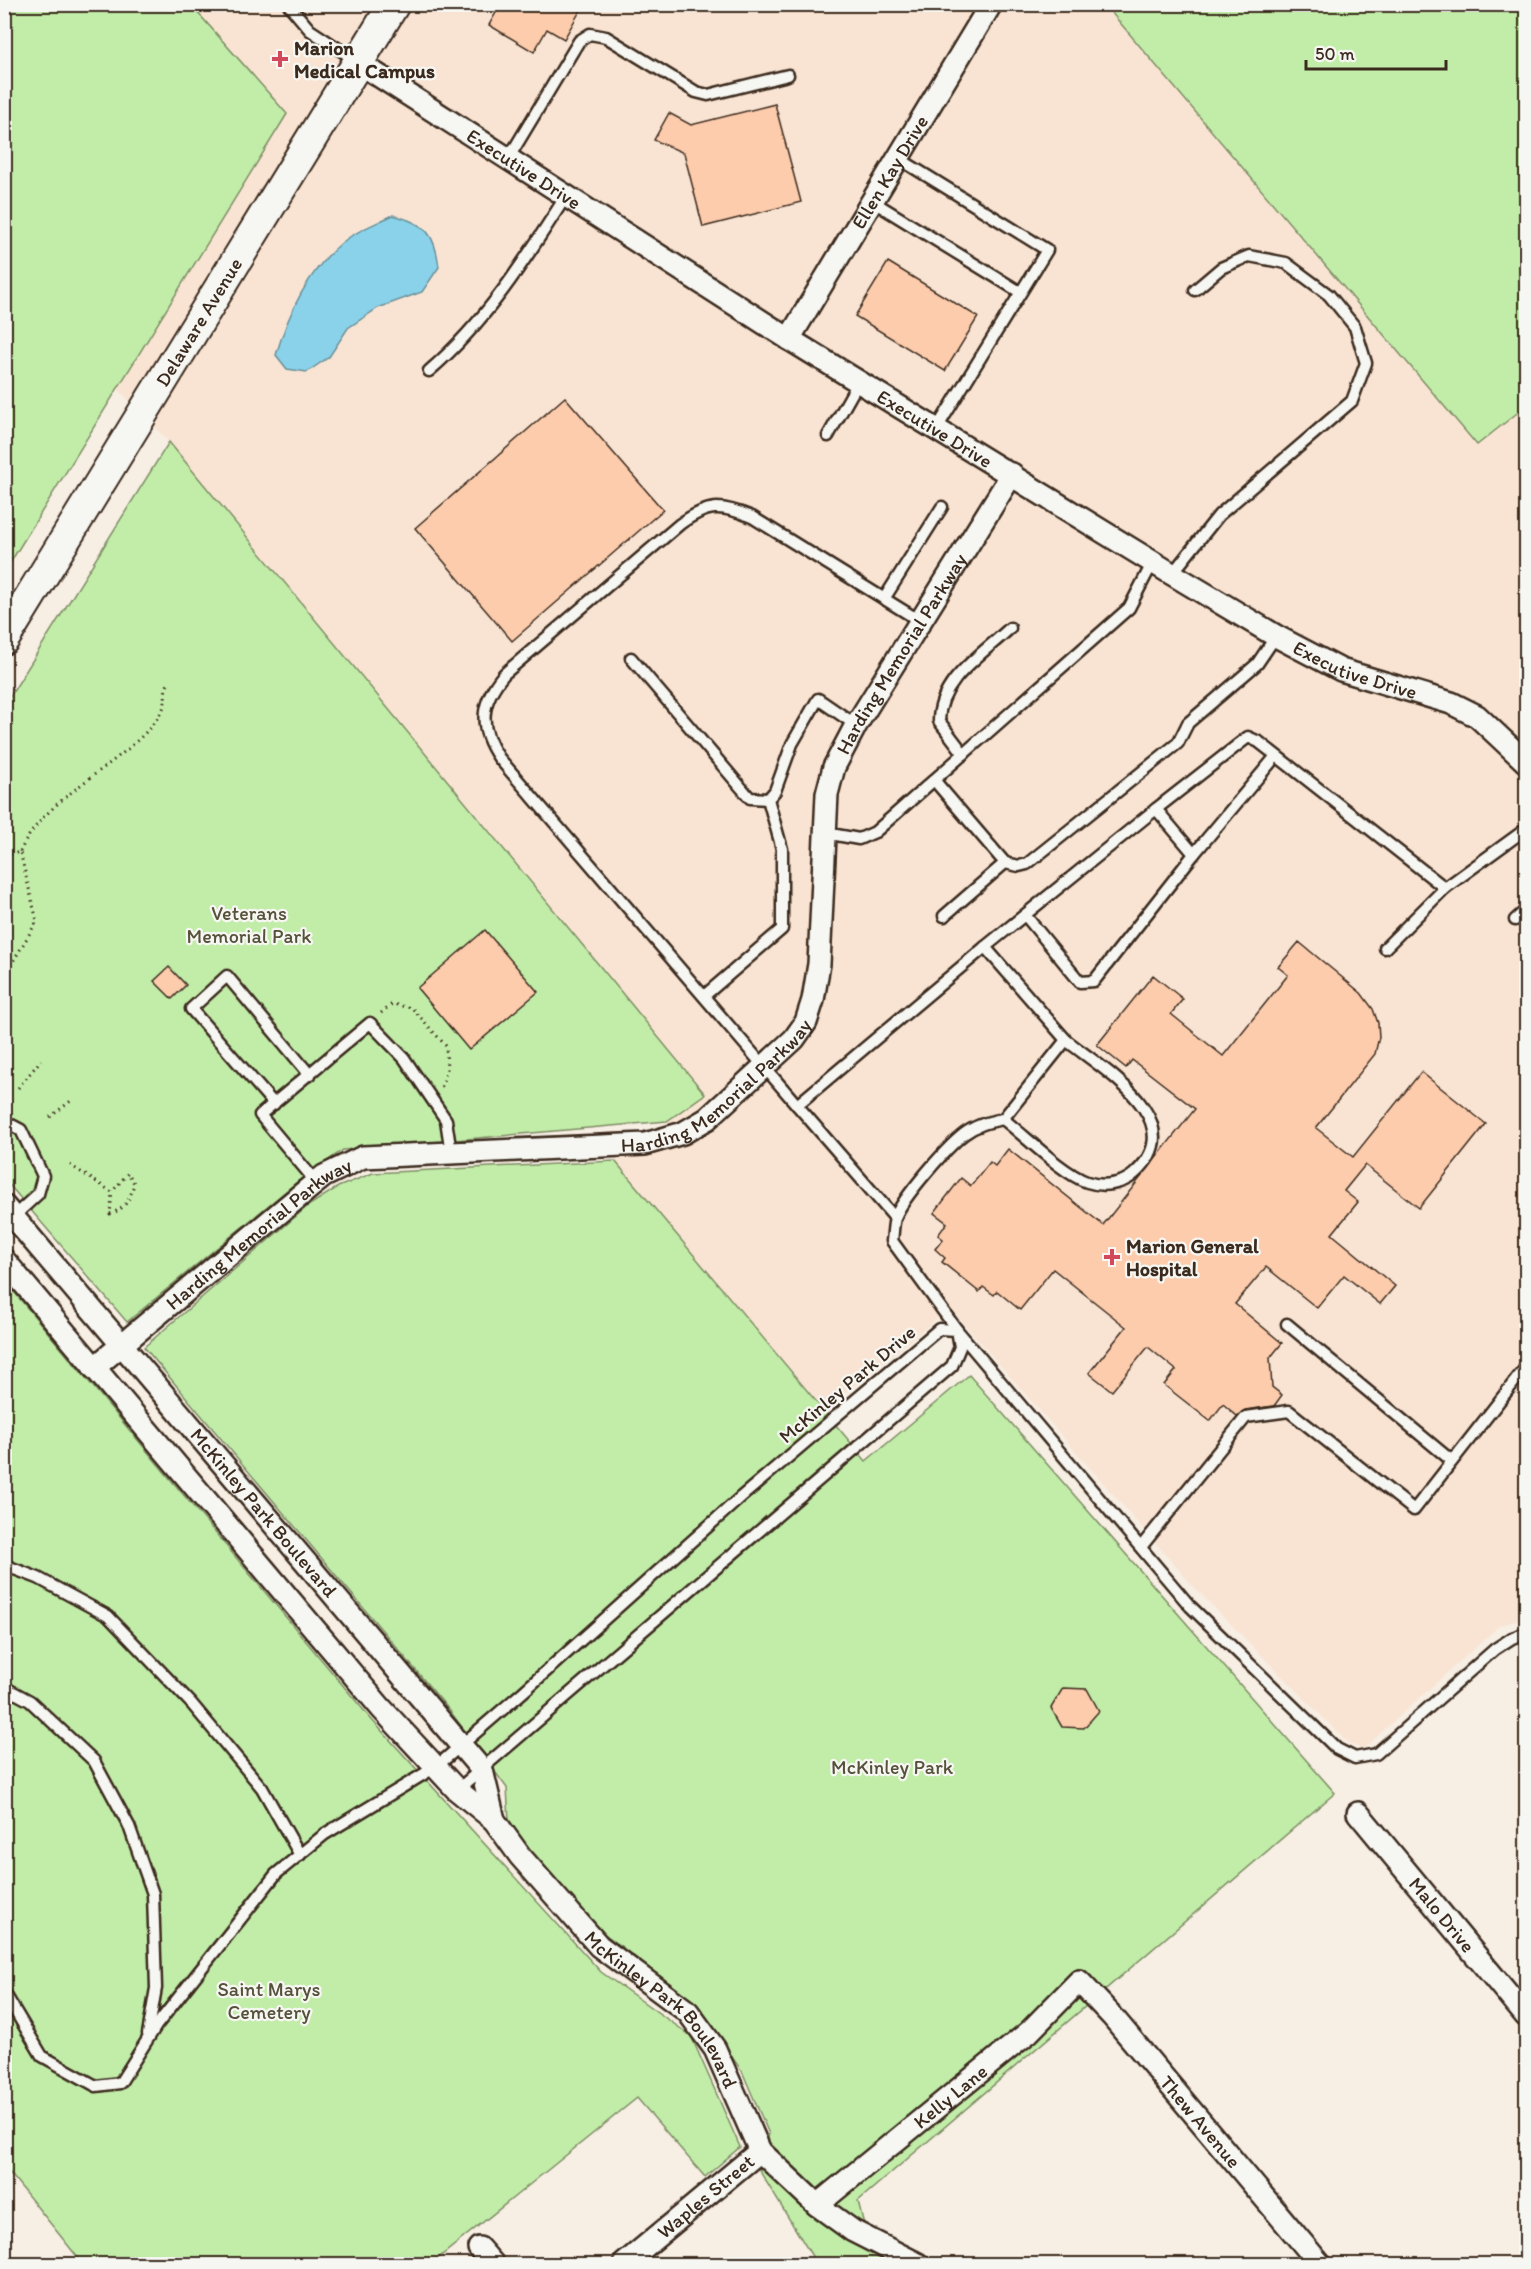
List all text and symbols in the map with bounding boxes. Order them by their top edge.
scale bar [1306,33,1446,71]
place label: Marion Medical Campus [294,36,435,84]
text: 50 m [1315,43,1355,65]
marker: Marion Medical Campus [271,50,289,68]
street label: Ellen Kay Drive [846,111,933,233]
street label: Executive Drive [462,123,586,214]
street label: Delaware Avenue [150,253,247,391]
street label: Executive Drive [873,384,997,473]
street label: Harding Memorial Parkway [831,548,972,758]
street label: Executive Drive [1289,635,1420,704]
park label: Veterans Memorial Park [187,901,311,948]
street label: Harding Memorial Parkway [620,1014,817,1157]
street label: Harding Memorial Parkway [161,1152,356,1315]
place label: Marion General Hospital [1126,1234,1259,1282]
marker: Marion General Hospital [1103,1248,1121,1266]
street label: McKinley Park Drive [774,1320,920,1448]
street label: McKinley Park Boulevard [185,1423,342,1602]
park label: McKinley Park [831,1755,954,1779]
street label: Malo Drive [1404,1872,1480,1957]
street label: McKinley Park Boulevard [579,1926,743,2092]
park label: Saint Marys Cemetery [218,1977,320,2024]
street label: Kelly Lane [908,2059,992,2134]
street label: Thew Avenue [1155,2071,1246,2173]
street label: Waples Street [652,2149,759,2244]

